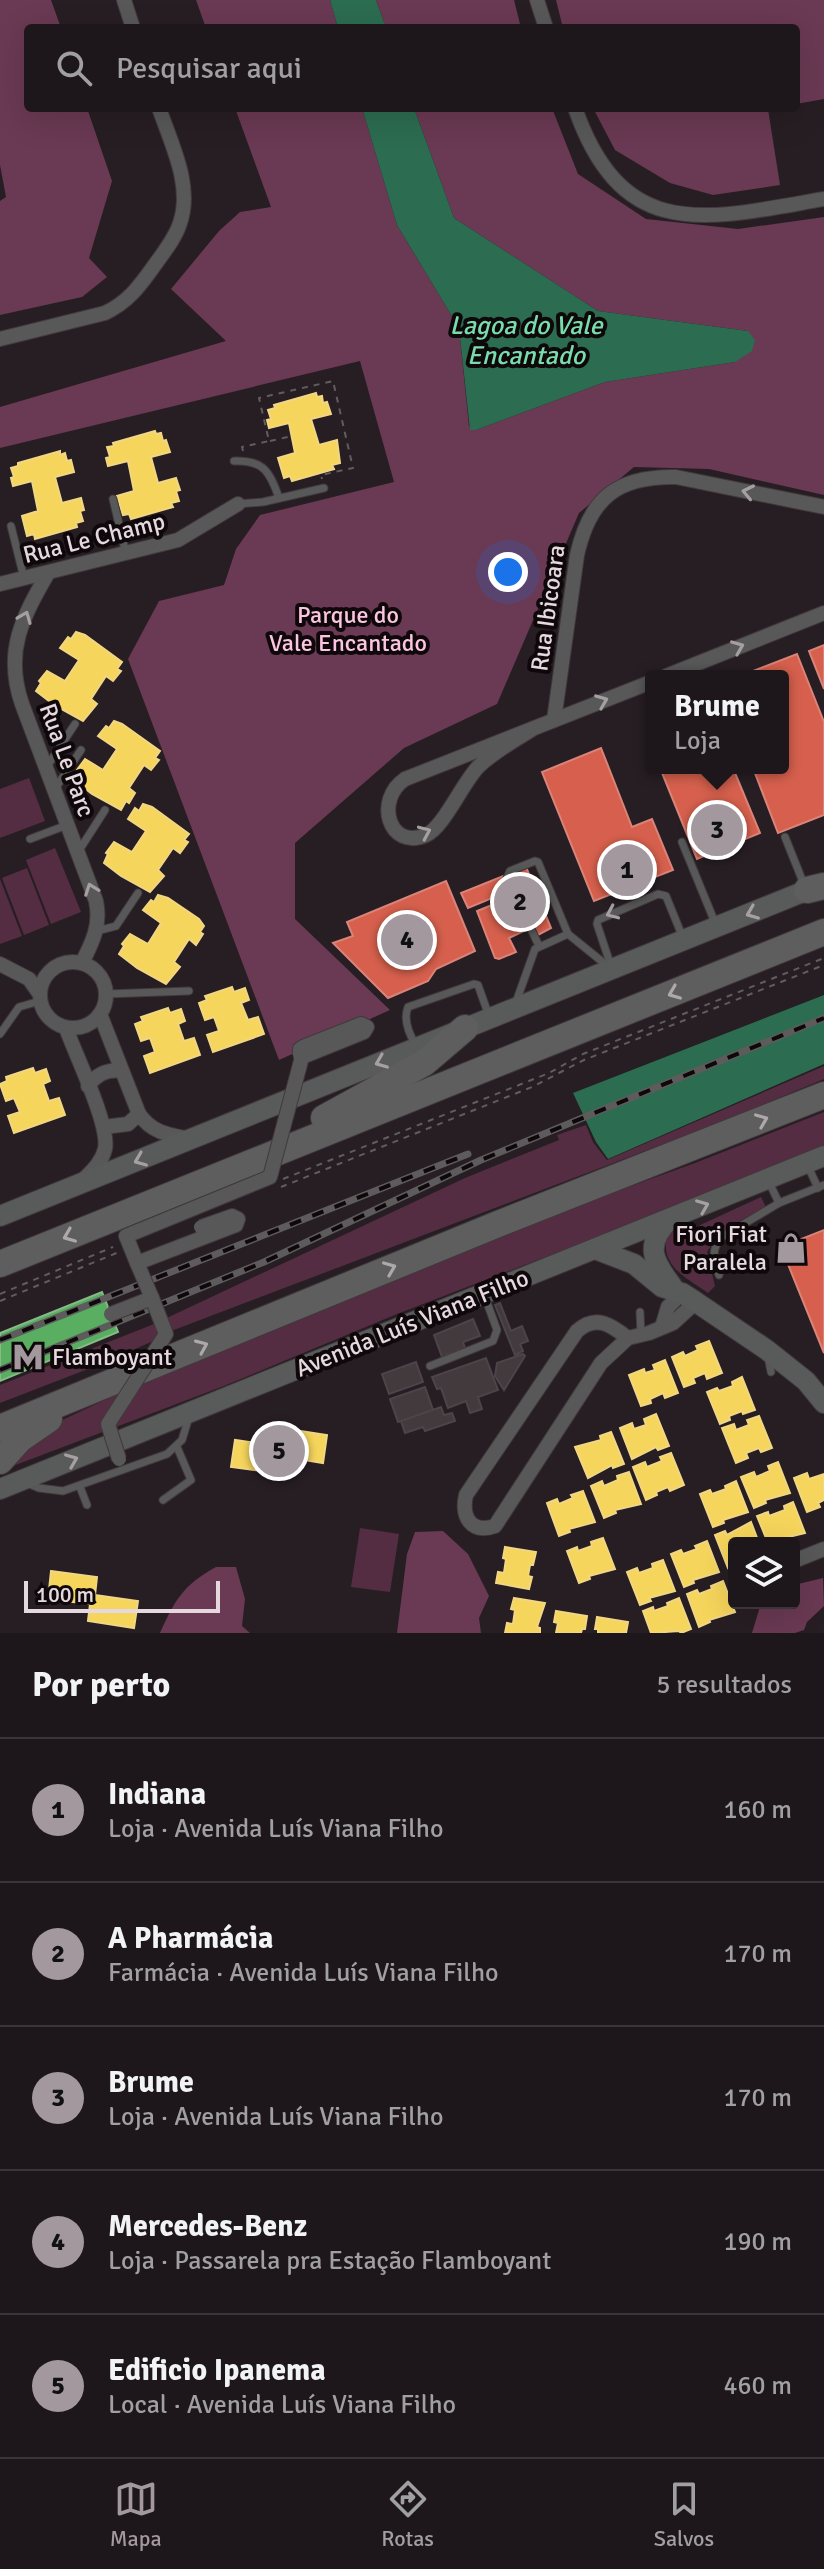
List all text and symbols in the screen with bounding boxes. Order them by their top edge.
search box [24,24,800,112]
icon: search [52,46,96,90]
text: Pesquisar aqui [116,50,302,87]
water label: Lagoa do Vale Encantado [449,310,605,372]
one-way arrow [741,484,754,501]
street label: Rua Le Champ [20,506,168,570]
street label: Rua Ibicoara [524,543,572,673]
your location [488,552,528,592]
park label: Parque do Vale Encantado [269,600,427,658]
one-way arrow [15,611,32,625]
one-way arrow [730,640,744,657]
popup [645,670,789,774]
text: Brume [674,688,760,725]
one-way arrow [594,694,608,711]
street label: Rua Le Parc [33,699,101,821]
text: Loja [674,725,721,757]
pin: 3 [691,800,743,860]
one-way arrow [417,826,432,842]
pin: 1 [601,840,653,900]
pin: 2 [494,872,546,932]
one-way arrow [85,883,101,897]
one-way arrow [606,903,620,919]
one-way arrow [746,903,760,919]
pin: 4 [381,910,433,970]
one-way arrow [668,983,682,999]
one-way arrow [375,1053,389,1069]
one-way arrow [754,1113,768,1130]
one-way arrow [134,1150,148,1166]
one-way arrow [695,1200,709,1216]
place label: Fiori Fiat Paralela [675,1219,767,1277]
one-way arrow [63,1226,77,1243]
shop icon: Fiori Fiat Paralela [774,1231,808,1265]
one-way arrow [382,1262,396,1278]
street label: Avenida Luís Viana Filho [291,1263,533,1383]
one-way arrow [194,1339,208,1356]
metro station icon: Flamboyant [11,1340,45,1374]
place label: Flamboyant [52,1342,172,1372]
pin: 5 [253,1421,305,1481]
one-way arrow [64,1453,78,1470]
map controls [728,1537,800,1609]
button: layers [728,1537,800,1609]
scale bar [24,1577,220,1613]
text: 100 m [36,1581,94,1608]
text: Por perto [32,1664,170,1706]
text: 5 resultados [656,1669,792,1701]
text: Indiana [108,1776,206,1813]
text: 1 [51,1794,65,1826]
text: 160 m [723,1794,792,1826]
text: Loja · Avenida Luís Viana Filho [108,1813,443,1845]
text: A Pharmácia [108,1920,273,1957]
text: 2 [51,1938,65,1970]
text: 170 m [723,1938,792,1970]
text: Farmácia · Avenida Luís Viana Filho [108,1957,499,1989]
text: Brume [108,2064,194,2101]
text: 3 [51,2082,65,2114]
text: 170 m [723,2082,792,2114]
text: Loja · Avenida Luís Viana Filho [108,2101,443,2133]
text: Mercedes-Benz [108,2208,307,2245]
text: 4 [51,2226,65,2258]
text: 190 m [723,2226,792,2258]
text: Loja · Passarela pra Estação Flamboyant [108,2245,551,2277]
text: Edificio Ipanema [108,2352,326,2389]
text: 5 [51,2370,65,2402]
text: 460 m [723,2370,792,2402]
text: Local · Avenida Luís Viana Filho [108,2389,456,2421]
tab: Mapa [110,2477,162,2552]
tab: Rotas [381,2477,434,2552]
tab: Salvos [654,2477,714,2552]

